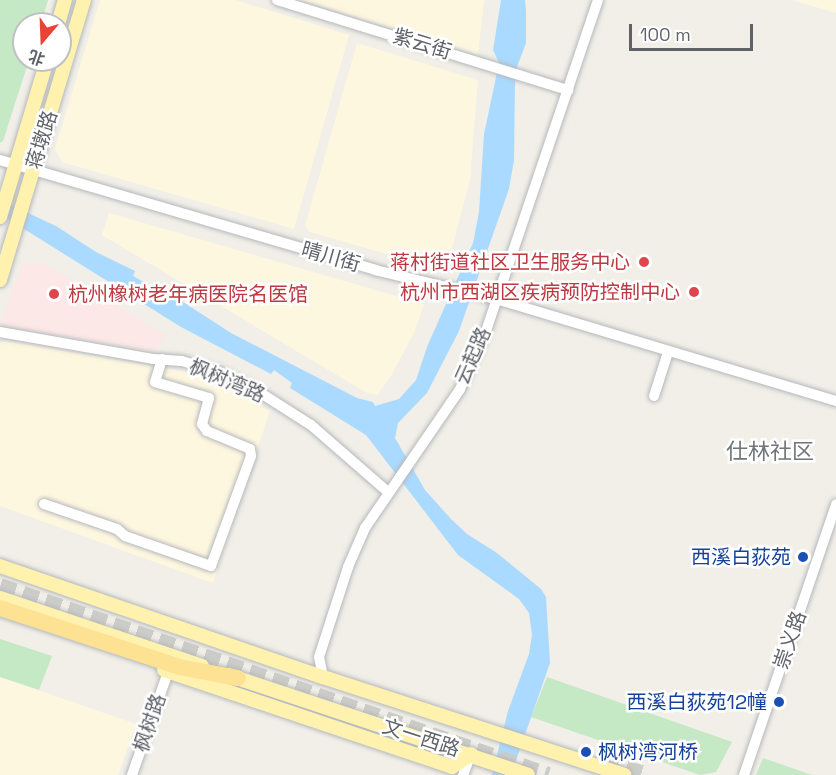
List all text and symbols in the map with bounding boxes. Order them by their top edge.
north arrow [12,12,72,72]
scale bar [632,12,756,50]
text: 100 m [640,23,691,46]
street label: 紫云街 [390,24,454,64]
text: 北 [26,45,48,70]
street label: 蒋墩路 [22,108,62,172]
street label: 晴川街 [299,237,363,277]
place label: 蒋村街道社区卫生服务中心 [390,250,630,274]
marker: 蒋村街道社区卫生服务中心 [635,253,653,271]
place label: 杭州市西湖区疾病预防控制中心 [400,280,680,304]
place label: 杭州橡树老年病医院名医馆 [68,282,308,306]
marker: 杭州市西湖区疾病预防控制中心 [685,283,703,301]
marker: 杭州橡树老年病医院名医馆 [45,285,63,303]
street label: 云起路 [450,324,496,388]
street label: 枫树湾路 [185,354,269,408]
district label: 仕林社区 [726,439,814,465]
place label: 西溪白荻苑 [691,545,791,569]
marker: 西溪白荻苑 [796,550,810,564]
street label: 崇义路 [769,608,811,672]
place label: 西溪白荻苑12幢 [627,690,767,714]
street label: 枫树路 [129,691,171,755]
marker: 西溪白荻苑12幢 [772,695,786,709]
street label: 文一西路 [379,714,463,762]
place label: 枫树湾河桥 [598,740,698,764]
marker: 枫树湾河桥 [579,745,593,759]

